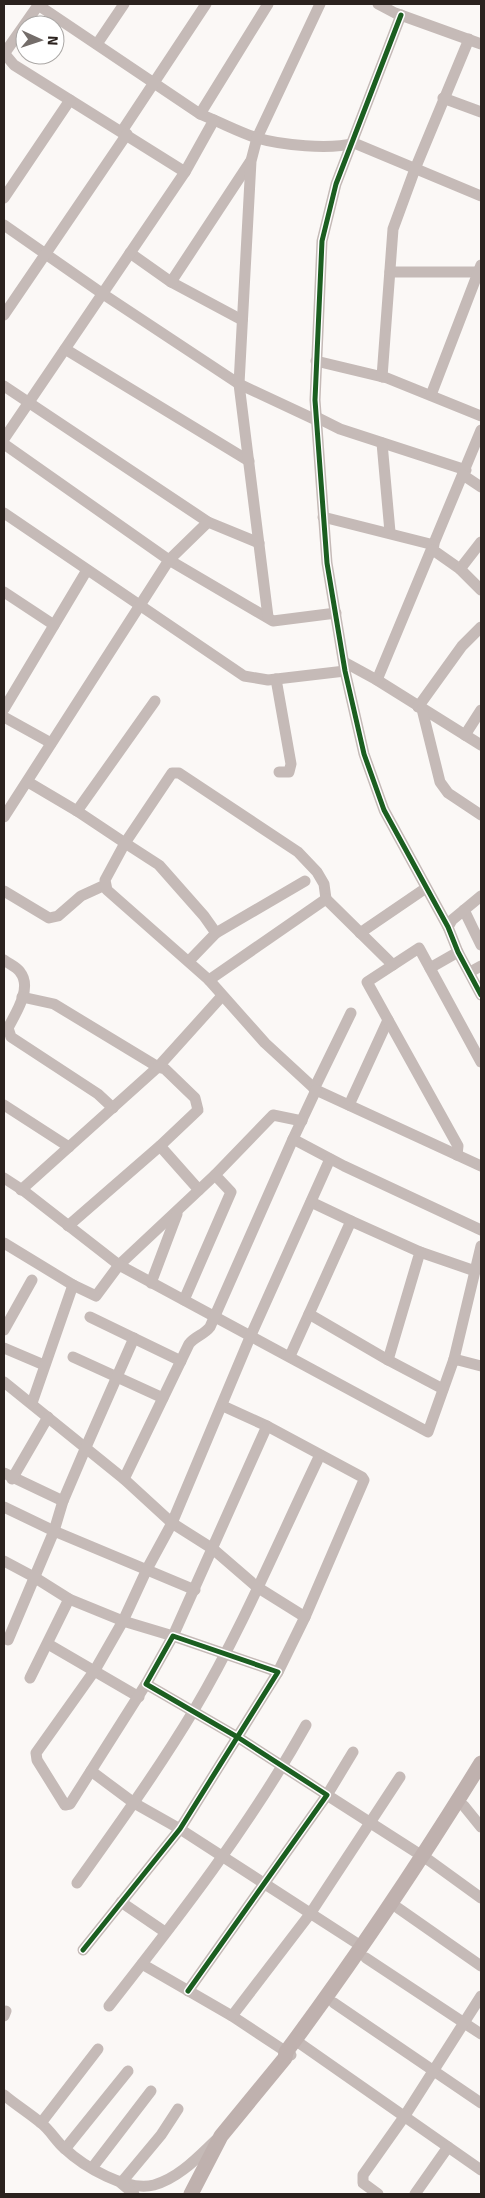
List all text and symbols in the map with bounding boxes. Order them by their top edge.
north arrow [15,15,65,65]
text: N [44,35,61,46]

